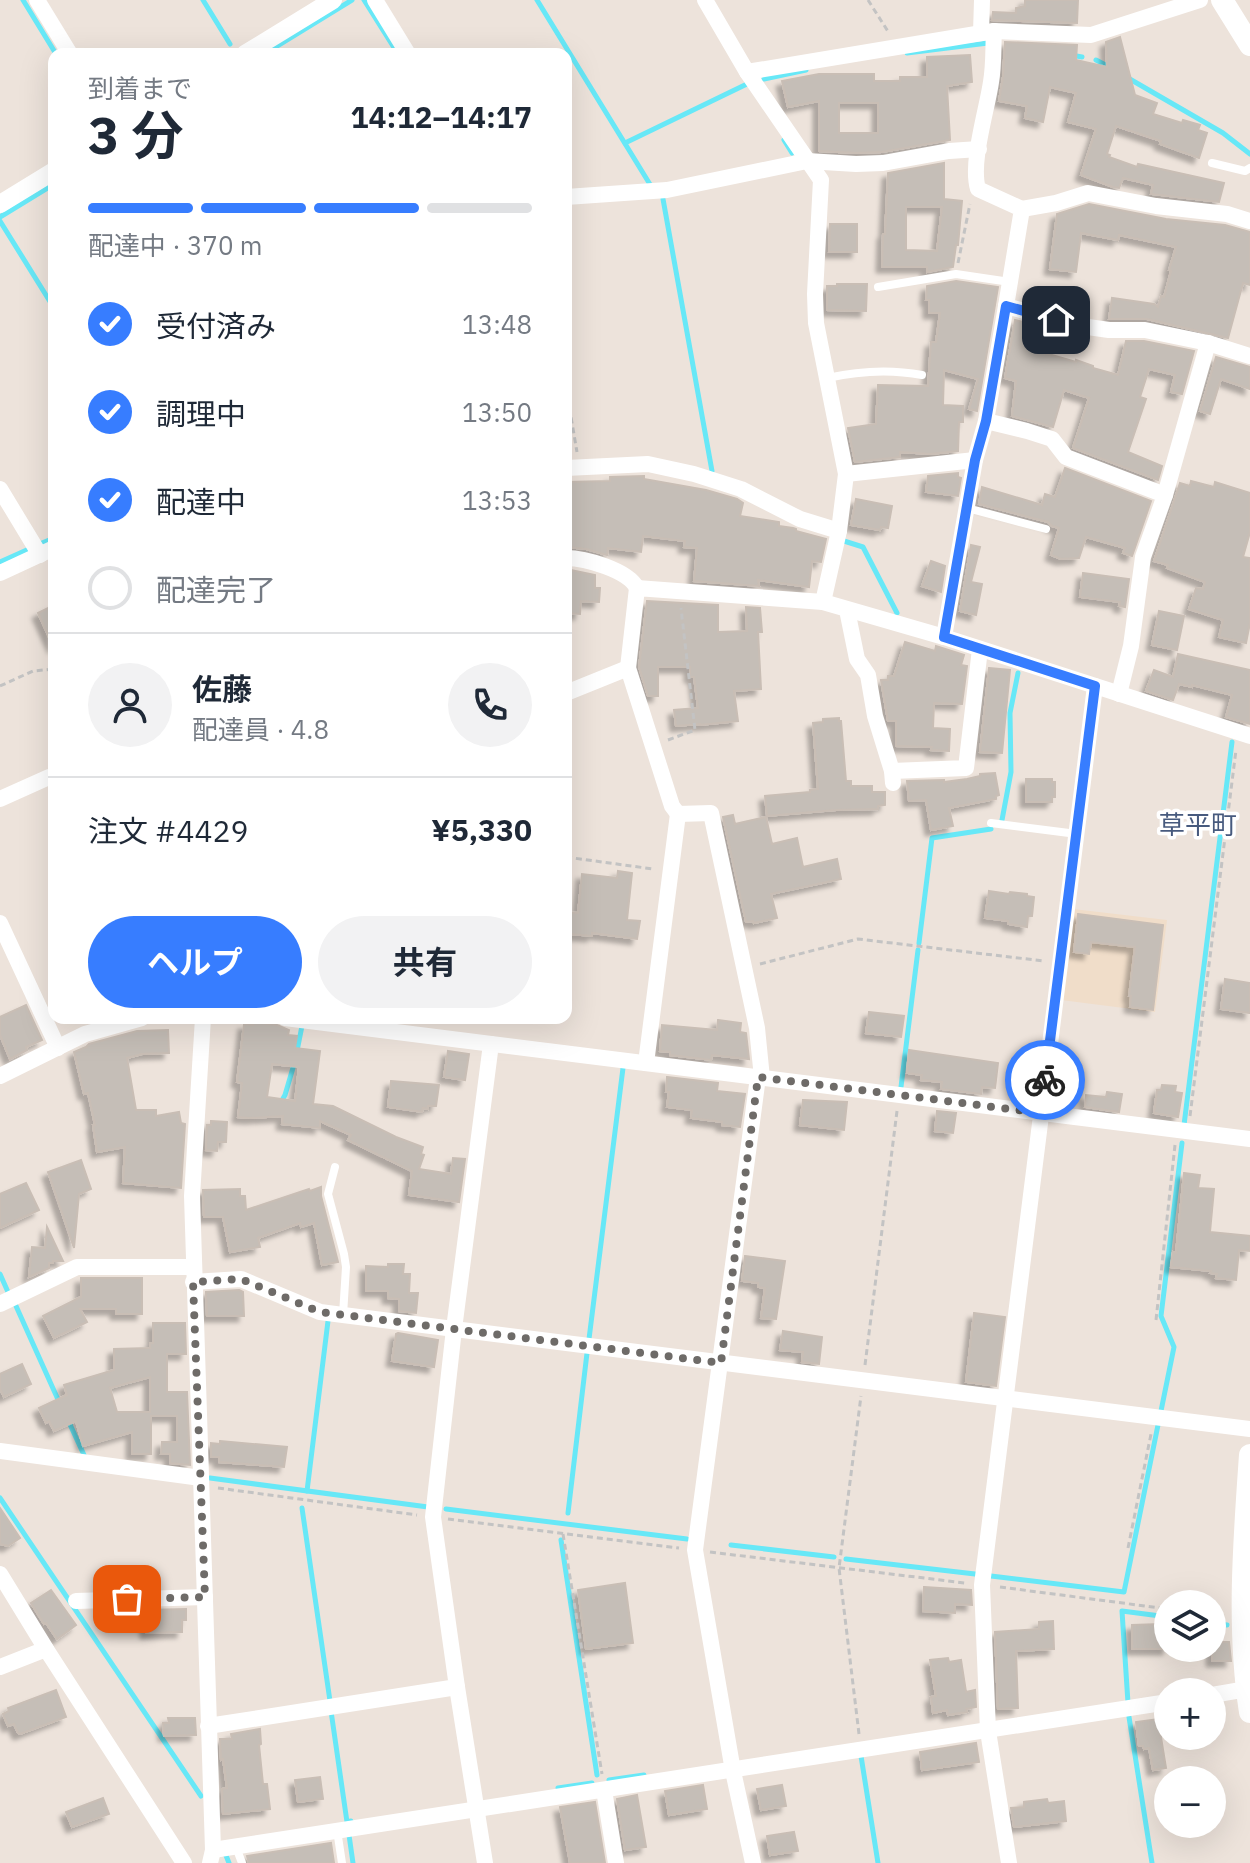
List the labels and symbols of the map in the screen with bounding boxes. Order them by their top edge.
pin [1022,286,1090,354]
district label: 草平町 [1159,807,1237,841]
courier [1005,1040,1085,1120]
pin [93,1565,161,1633]

